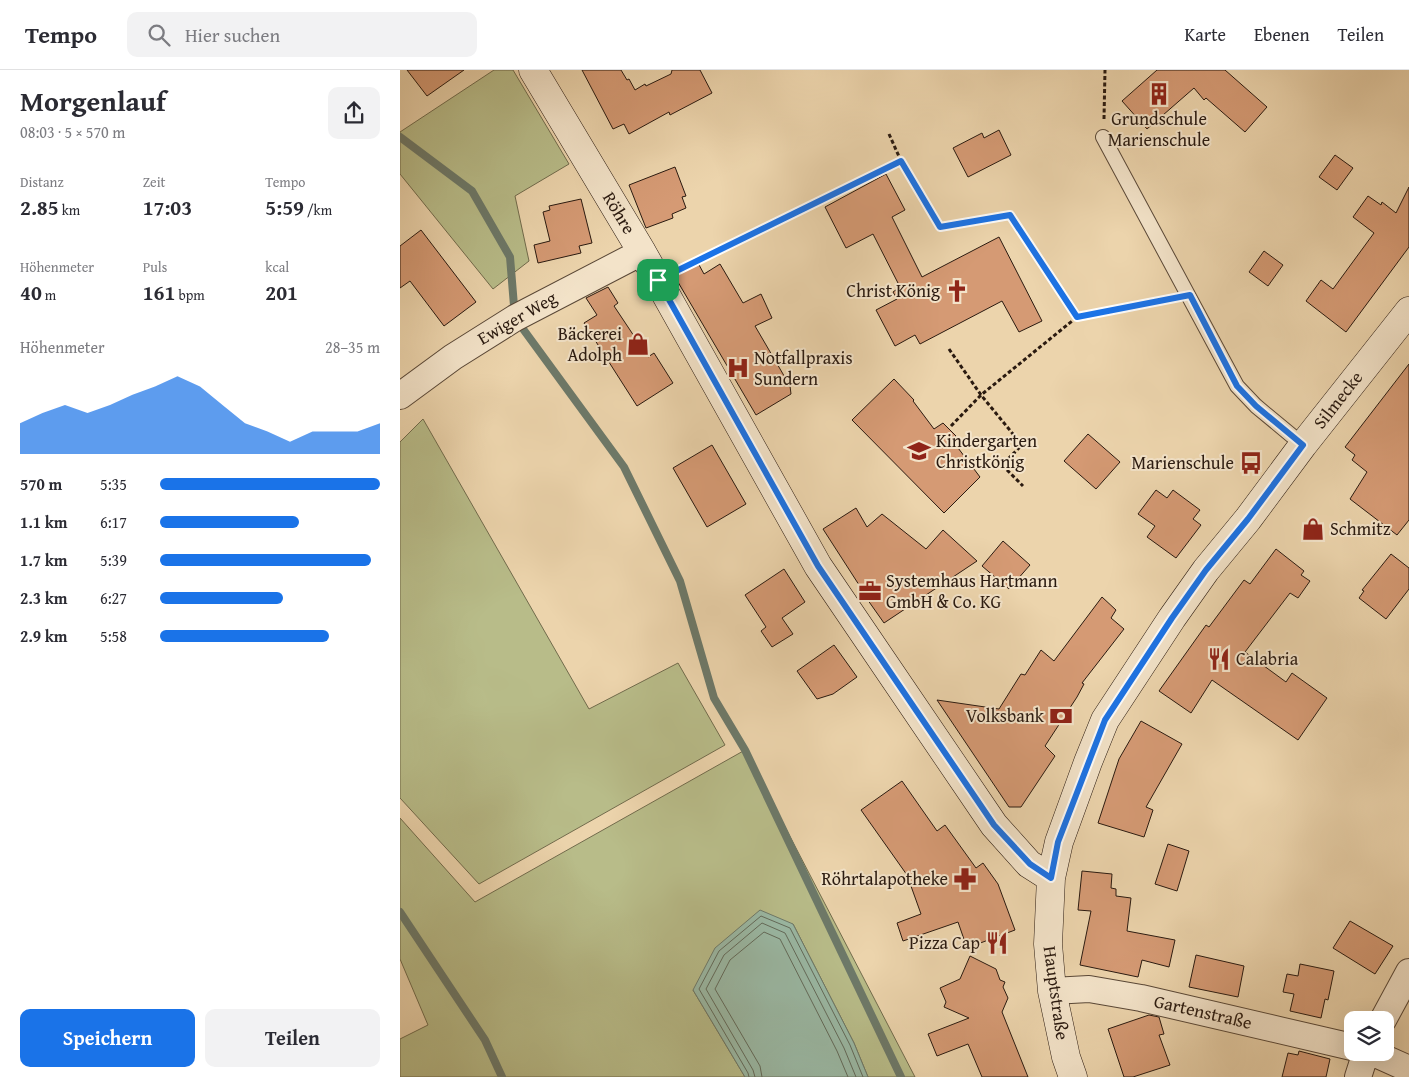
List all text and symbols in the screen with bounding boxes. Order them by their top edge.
search box [127,12,477,57]
text: Tempo [25,17,97,52]
icon: search [145,21,173,49]
text: Hier suchen [185,21,280,49]
text: Karte [1185,21,1226,48]
text: Ebenen [1254,21,1310,48]
text: Teilen [1338,21,1384,48]
text: Morgenlauf [20,80,166,121]
building icon: Grundschule Marienschule [1146,81,1172,107]
button: share [328,87,380,139]
place label: Grundschule Marienschule [1108,105,1210,153]
text: 08:03 · 5 × 570 m [20,120,125,144]
text: Distanz [20,172,64,192]
text: Zeit [143,172,166,192]
text: Tempo [265,172,305,192]
street label: Röhre [596,186,643,239]
text: 2.85 [20,192,59,223]
text: 17:03 [143,192,192,223]
text: 5:59 [265,192,304,223]
text: km [59,200,80,220]
text: /km [304,200,332,220]
text: Höhenmeter [20,257,94,277]
text: Puls [143,257,167,277]
text: kcal [265,257,289,277]
pin [637,259,679,301]
icon: arrive [644,266,672,294]
text: 40 [20,277,42,308]
text: 161 [143,277,175,308]
text: 201 [265,277,298,308]
place label: Christ König [846,277,940,304]
church icon: Christ König [944,278,970,304]
street label: Ewiger Weg [472,284,562,351]
text: m [42,285,56,305]
text: bpm [175,285,205,305]
place label: Bäckerei Adolph [558,320,622,368]
shop icon: Bäckerei Adolph [625,331,651,357]
text: Höhenmeter [20,335,105,359]
text: 28–35 m [325,335,380,359]
place label: Notfallpraxis Sundern [754,344,853,392]
hospital icon: Notfallpraxis Sundern [725,355,751,381]
street label: Silmecke [1306,365,1369,434]
place label: Kindergarten Christkönig [936,427,1037,475]
school or university icon: Kindergarten Christkönig [906,438,932,464]
place label: Marienschule [1132,449,1234,476]
bus stop icon: Marienschule [1238,450,1264,476]
text: 570 m [20,472,62,496]
text: 5:35 [100,472,127,496]
text: 1.1 km [20,510,67,534]
text: 6:17 [100,510,127,534]
place label: Schmitz [1330,515,1391,542]
shop icon: Schmitz [1300,516,1326,542]
text: 1.7 km [20,548,67,572]
text: 5:39 [100,548,127,572]
place label: Systemhaus Hartmann GmbH & Co. KG [886,567,1058,615]
office icon: Systemhaus Hartmann GmbH & Co. KG [857,578,883,604]
text: 2.3 km [20,586,67,610]
text: 6:27 [100,586,127,610]
text: 2.9 km [20,624,67,648]
text: 5:58 [100,624,127,648]
place label: Calabria [1236,645,1299,672]
restaurant icon: Calabria [1206,646,1232,672]
place label: Volksbank [966,702,1045,729]
bank icon: Volksbank [1048,703,1074,729]
place label: Röhrtalapotheke [821,865,948,892]
pharmacy icon: Röhrtalapotheke [952,866,978,892]
place label: Pizza Cap [909,929,980,956]
restaurant icon: Pizza Cap [984,930,1010,956]
street label: Hauptstraße [1037,944,1076,1042]
street label: Gartenstraße [1152,987,1255,1036]
button: Speichern [20,1009,195,1067]
button: Teilen [205,1009,380,1067]
map controls [1344,1011,1394,1061]
button: layers [1344,1011,1394,1061]

